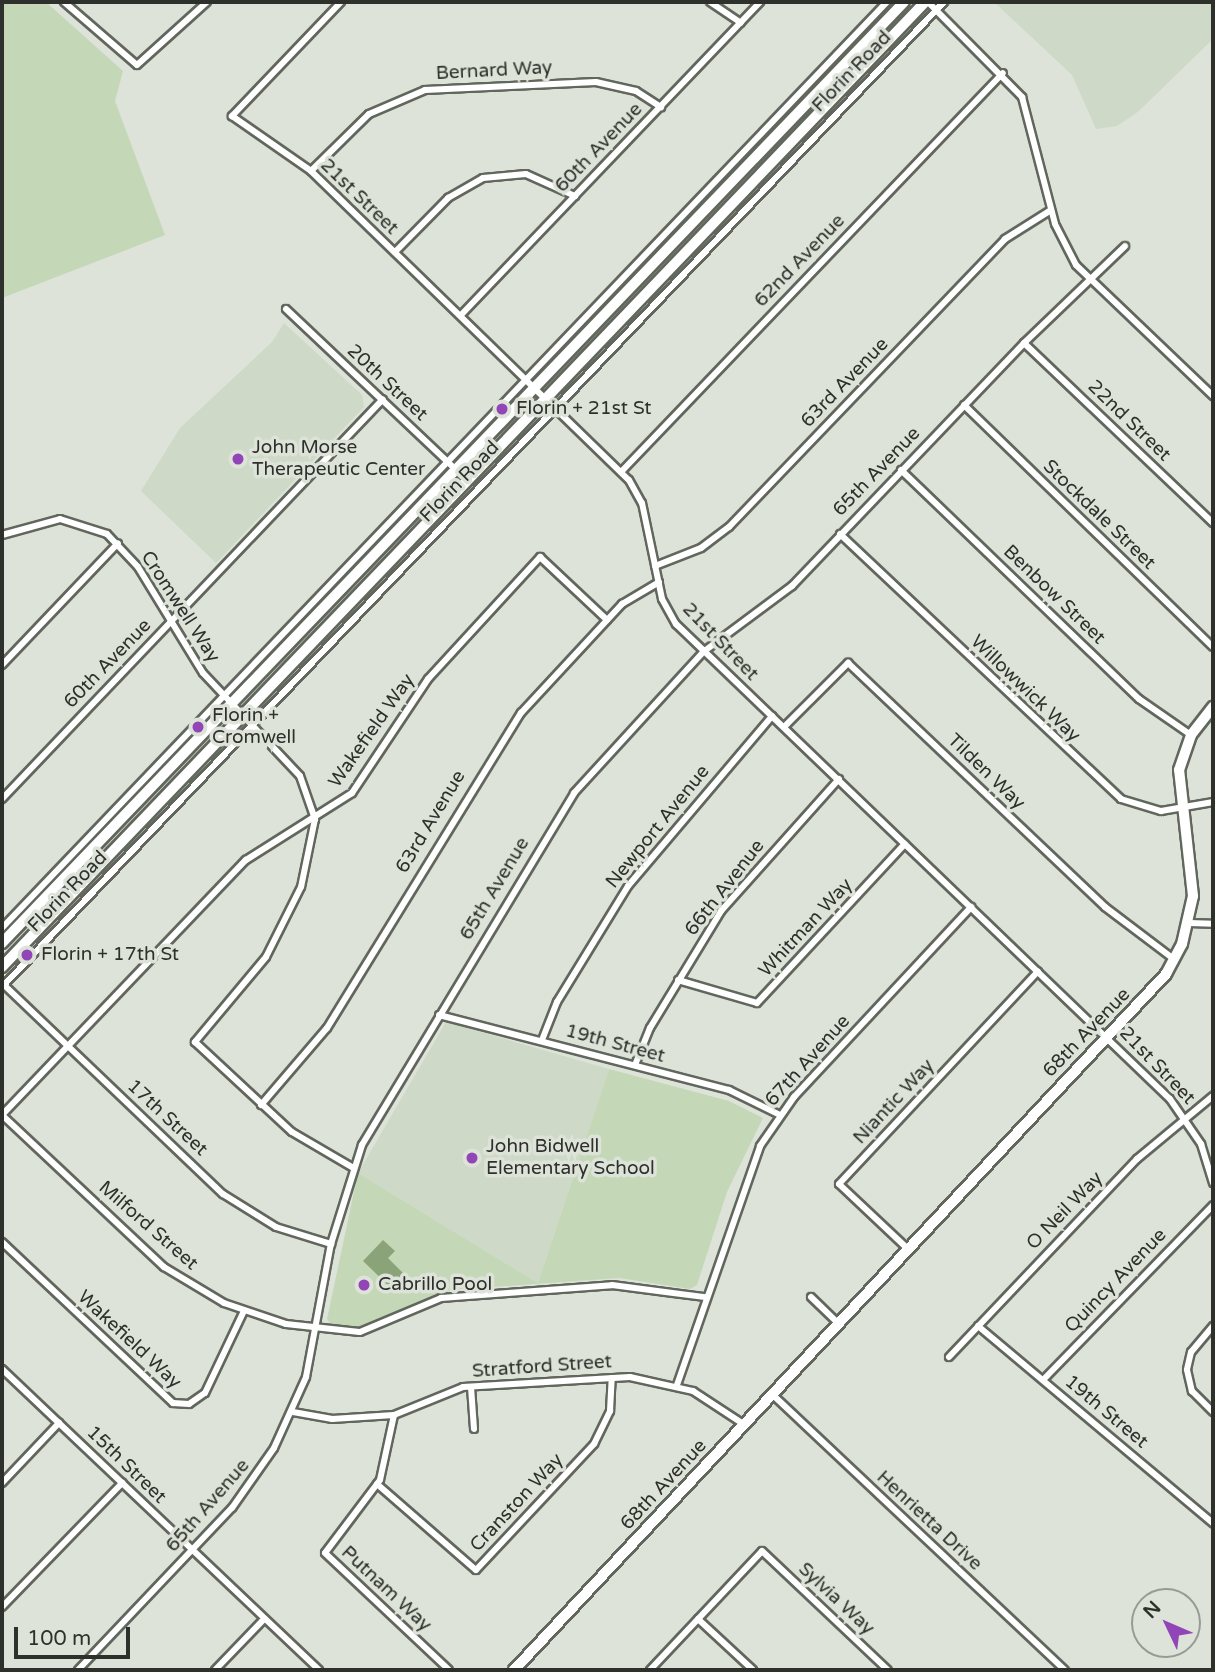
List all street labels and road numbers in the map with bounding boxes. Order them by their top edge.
street label: Florin Road [808,27,896,117]
street label: Bernard Way [435,57,553,85]
street label: 60th Avenue [551,98,647,198]
street label: 21st Street [315,154,403,240]
street label: 62nd Avenue [750,210,850,312]
street label: 63rd Avenue [797,333,893,433]
street label: 20th Street [342,340,432,426]
street label: 22nd Street [1083,376,1175,466]
street label: 65th Avenue [829,422,925,522]
street label: Florin Road [416,437,504,527]
street label: Stockdale Street [1038,456,1160,574]
street label: Benbow Street [998,541,1110,649]
street label: Cromwell Way [136,547,224,667]
street label: 21st Street [677,598,763,686]
street label: 60th Avenue [60,614,156,714]
street label: Willowwick Way [965,631,1085,747]
street label: Wakefield Way [324,670,420,792]
street label: Tilden Way [942,729,1030,815]
street label: Newport Avenue [601,761,715,893]
street label: 63rd Avenue [391,767,471,877]
street label: 65th Avenue [455,834,535,944]
street label: 66th Avenue [680,835,770,941]
street label: Florin Road [24,847,112,937]
street label: Whitman Way [755,874,857,982]
street label: 68th Avenue [1039,983,1135,1083]
street label: 67th Avenue [761,1010,855,1112]
street label: 19th Street [563,1020,667,1068]
street label: 21st Street [1114,1022,1200,1110]
street label: Niantic Way [849,1055,939,1149]
street label: 17th Street [122,1075,212,1161]
street label: O Neil Way [1022,1167,1108,1255]
street label: Milford Street [94,1177,202,1275]
street label: Quincy Avenue [1060,1224,1172,1338]
street label: Wakefield Way [72,1286,186,1394]
street label: Stratford Street [471,1351,613,1383]
street label: 19th Street [1060,1371,1152,1453]
street label: 15th Street [81,1421,171,1509]
street label: 68th Avenue [616,1435,712,1535]
street label: Cranston Way [466,1449,568,1557]
street label: 65th Avenue [161,1455,255,1557]
street label: Henrietta Drive [871,1466,987,1576]
street label: Putnam Way [336,1541,436,1637]
street label: Sylvia Way [793,1558,879,1640]

